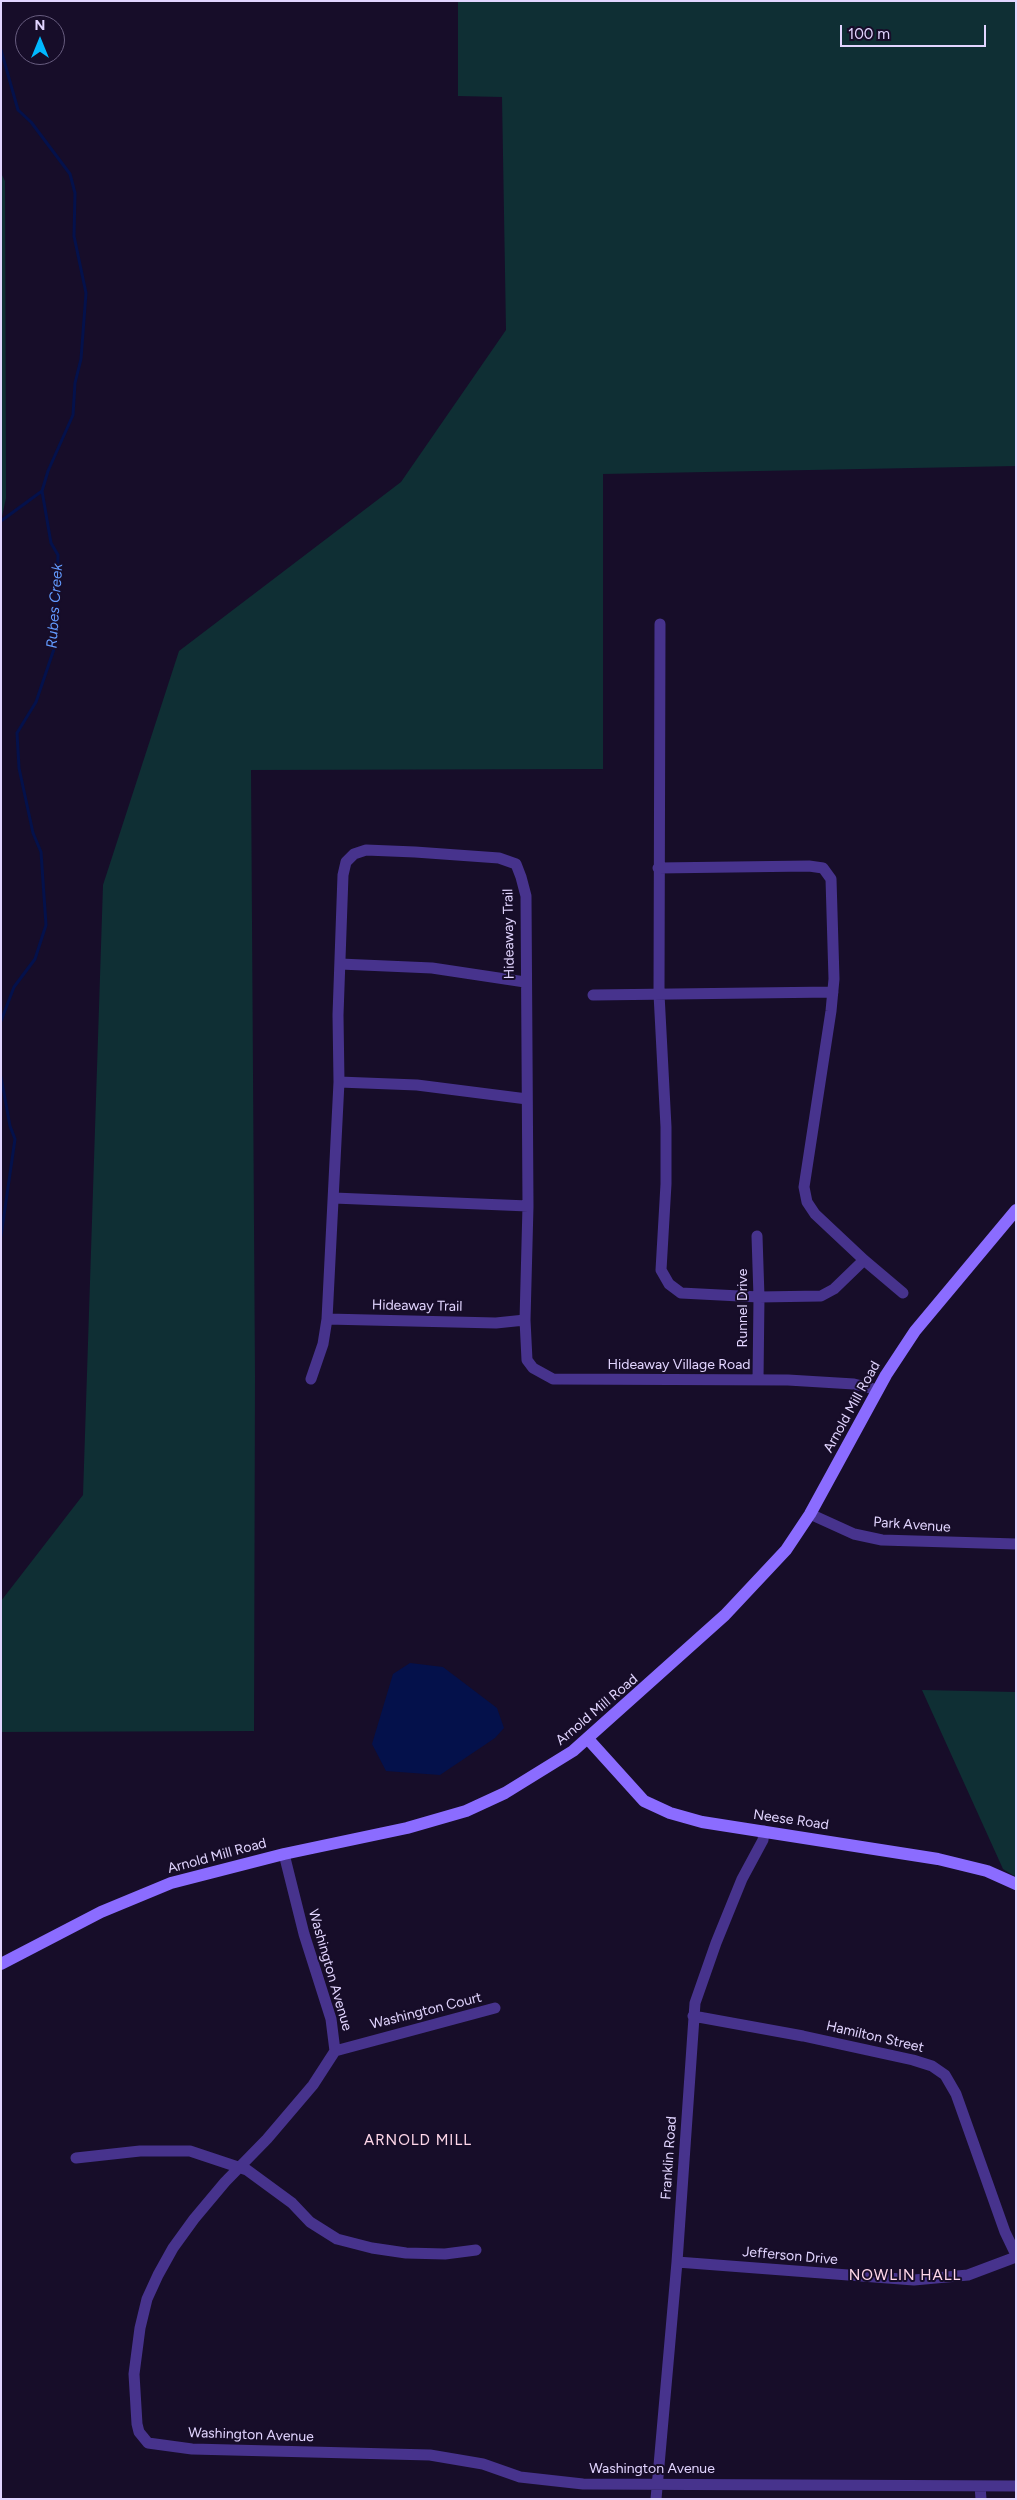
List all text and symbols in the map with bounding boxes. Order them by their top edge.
north arrow [15,15,65,65]
scale bar [842,15,988,47]
text: N [35,17,45,34]
text: 100 m [848,25,890,43]
water label: Rubes Creek [43,563,67,649]
street label: Hideaway Trail [500,889,518,979]
street label: Runnel Drive [735,1269,751,1347]
street label: Hideaway Trail [372,1297,462,1315]
street label: Hideaway Village Road [607,1357,751,1373]
street label: Arnold Mill Road [820,1358,884,1456]
street label: Park Avenue [873,1514,951,1536]
street label: Arnold Mill Road [553,1671,641,1749]
street label: Neese Road [752,1806,830,1834]
street label: Arnold Mill Road [166,1835,268,1877]
street label: Washington Avenue [305,1907,355,2033]
street label: Washington Court [369,1989,483,2033]
street label: Hamilton Street [825,2018,925,2056]
street label: Franklin Road [658,2116,680,2200]
district label: ARNOLD MILL [363,2132,473,2150]
street label: Jefferson Drive [742,2243,838,2269]
district label: NOWLIN HALL [847,2267,963,2285]
street label: Washington Avenue [188,2424,314,2446]
street label: Washington Avenue [589,2461,715,2477]

